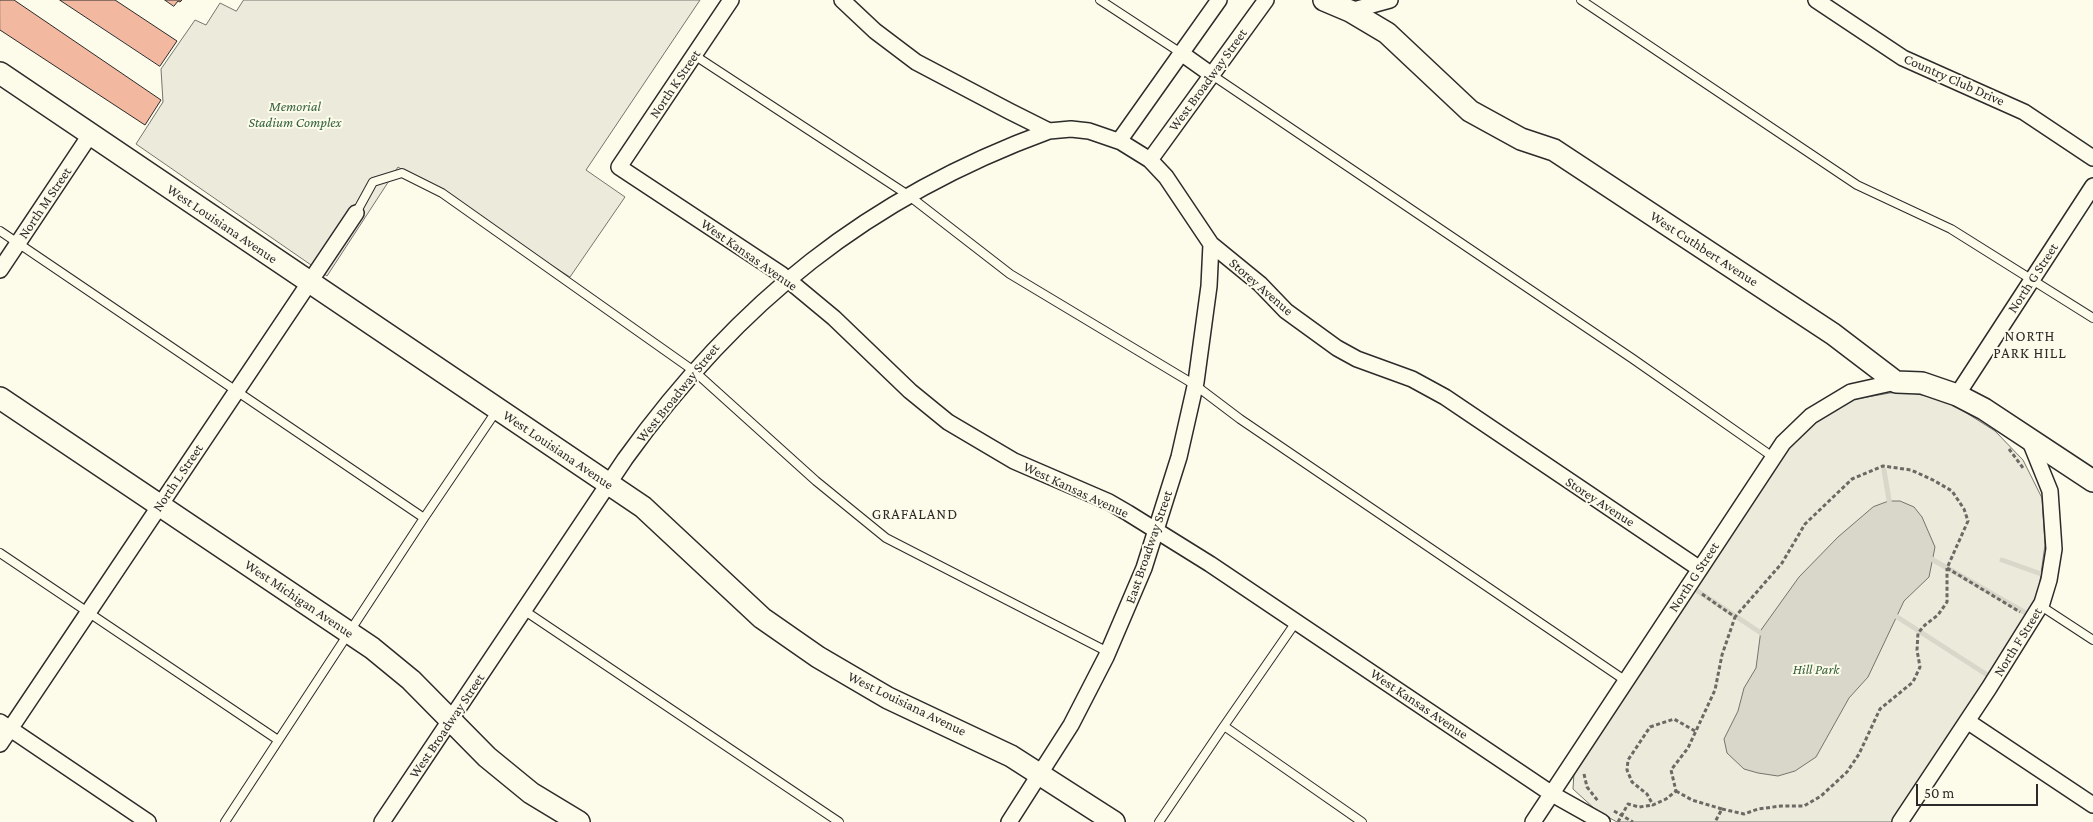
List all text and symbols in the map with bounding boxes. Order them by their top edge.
street label: West Broadway Street [1165,25,1251,135]
street label: North K Street [646,46,704,122]
street label: Country Club Drive [1901,50,2007,110]
park label: Memorial Stadium Complex [248,99,342,132]
street label: North M Street [15,164,75,242]
street label: West Louisiana Avenue [164,181,280,267]
street label: West Cuthbert Avenue [1647,208,1761,290]
street label: West Kansas Avenue [697,215,801,295]
street label: North G Street [2004,240,2062,316]
street label: Storey Avenue [1226,255,1296,319]
district label: NORTH PARK HILL [1992,327,2068,362]
street label: West Broadway Street [633,340,723,446]
street label: West Louisiana Avenue [500,407,616,493]
street label: North L Street [149,441,207,515]
street label: West Kansas Avenue [1021,458,1131,522]
street label: Storey Avenue [1562,473,1638,531]
street label: East Broadway Street [1122,488,1176,606]
district label: GRAFALAND [871,505,959,523]
street label: North G Street [1665,539,1723,615]
street label: West Michigan Avenue [241,556,357,642]
street label: North F Street [1990,604,2046,680]
park label: Hill Park [1793,662,1839,678]
street label: West Kansas Avenue [1367,665,1471,743]
street label: West Louisiana Avenue [845,668,969,740]
street label: West Broadway Street [406,670,488,782]
scale bar [1918,774,2040,806]
text: 50 m [1924,785,1954,801]

